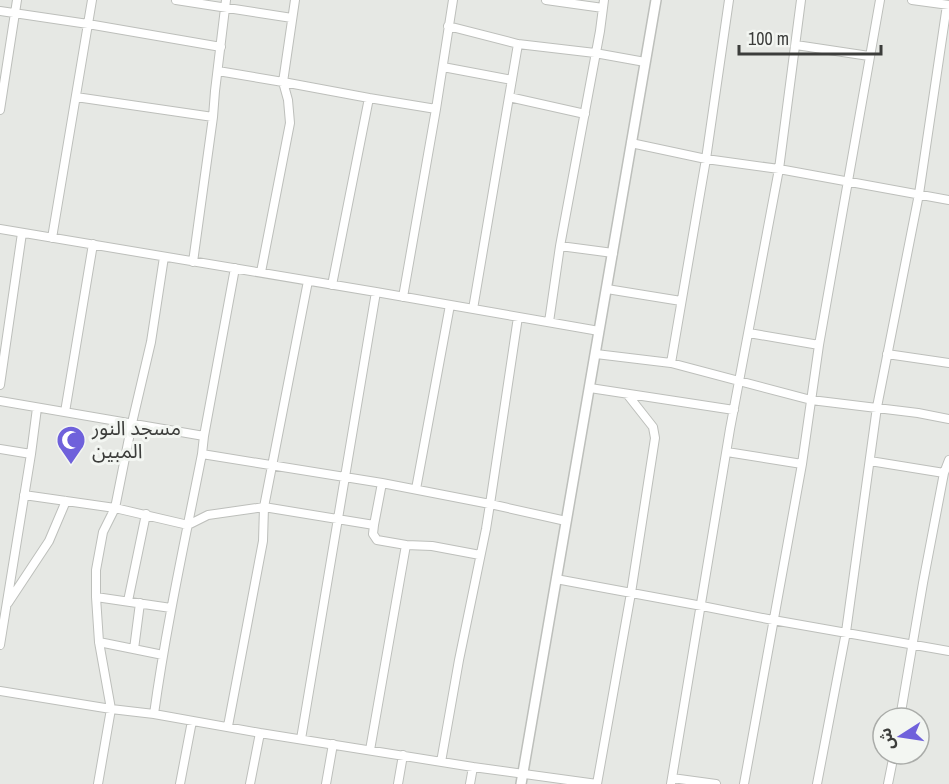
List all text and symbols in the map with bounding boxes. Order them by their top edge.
scale bar [739,18,882,56]
text: 100 m [748,26,789,51]
place label: مسجد النور المبين [91,414,181,464]
mosque icon: مسجد النور المبين [55,424,87,466]
north arrow [871,706,931,766]
text: ش [873,726,899,752]

